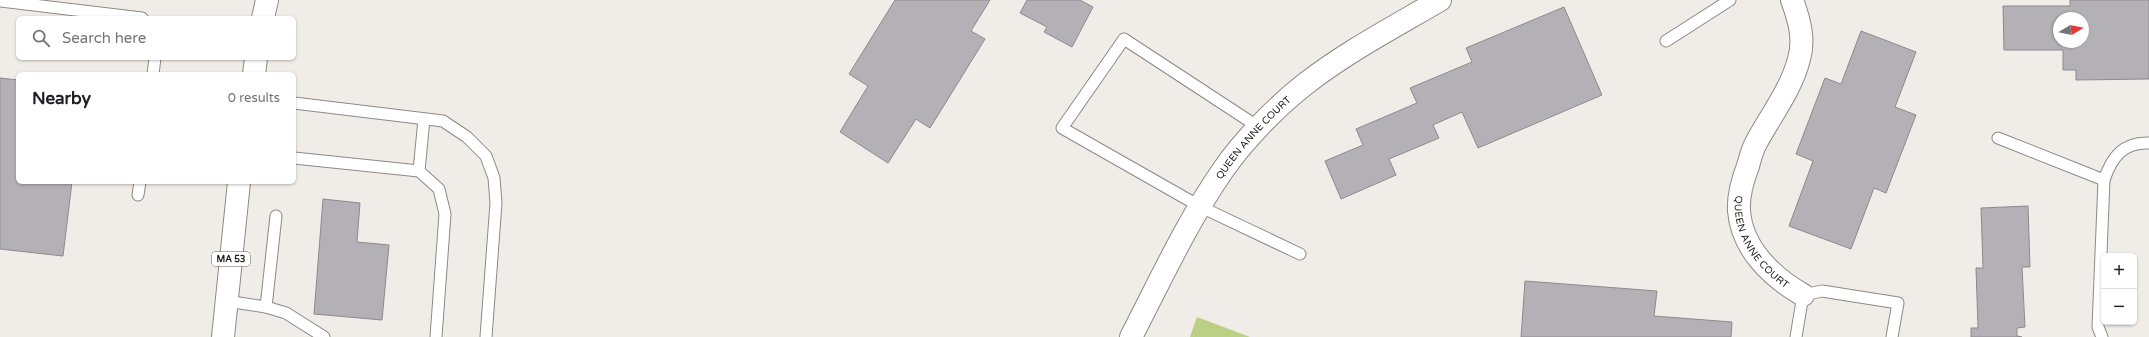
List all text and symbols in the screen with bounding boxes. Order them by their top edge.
north arrow [2053,12,2089,48]
search box [16,16,296,60]
icon: search [30,27,52,49]
text: Search here [62,29,146,47]
text: Nearby [32,88,91,109]
text: 0 results [228,90,280,106]
street label: QUEEN ANNE COURT [1214,94,1293,182]
street label: QUEEN ANNE COURT [1732,195,1791,291]
road number: MA 53 [212,252,250,266]
map controls [2101,253,2137,325]
button: + [2101,253,2137,289]
button: − [2101,289,2137,325]

